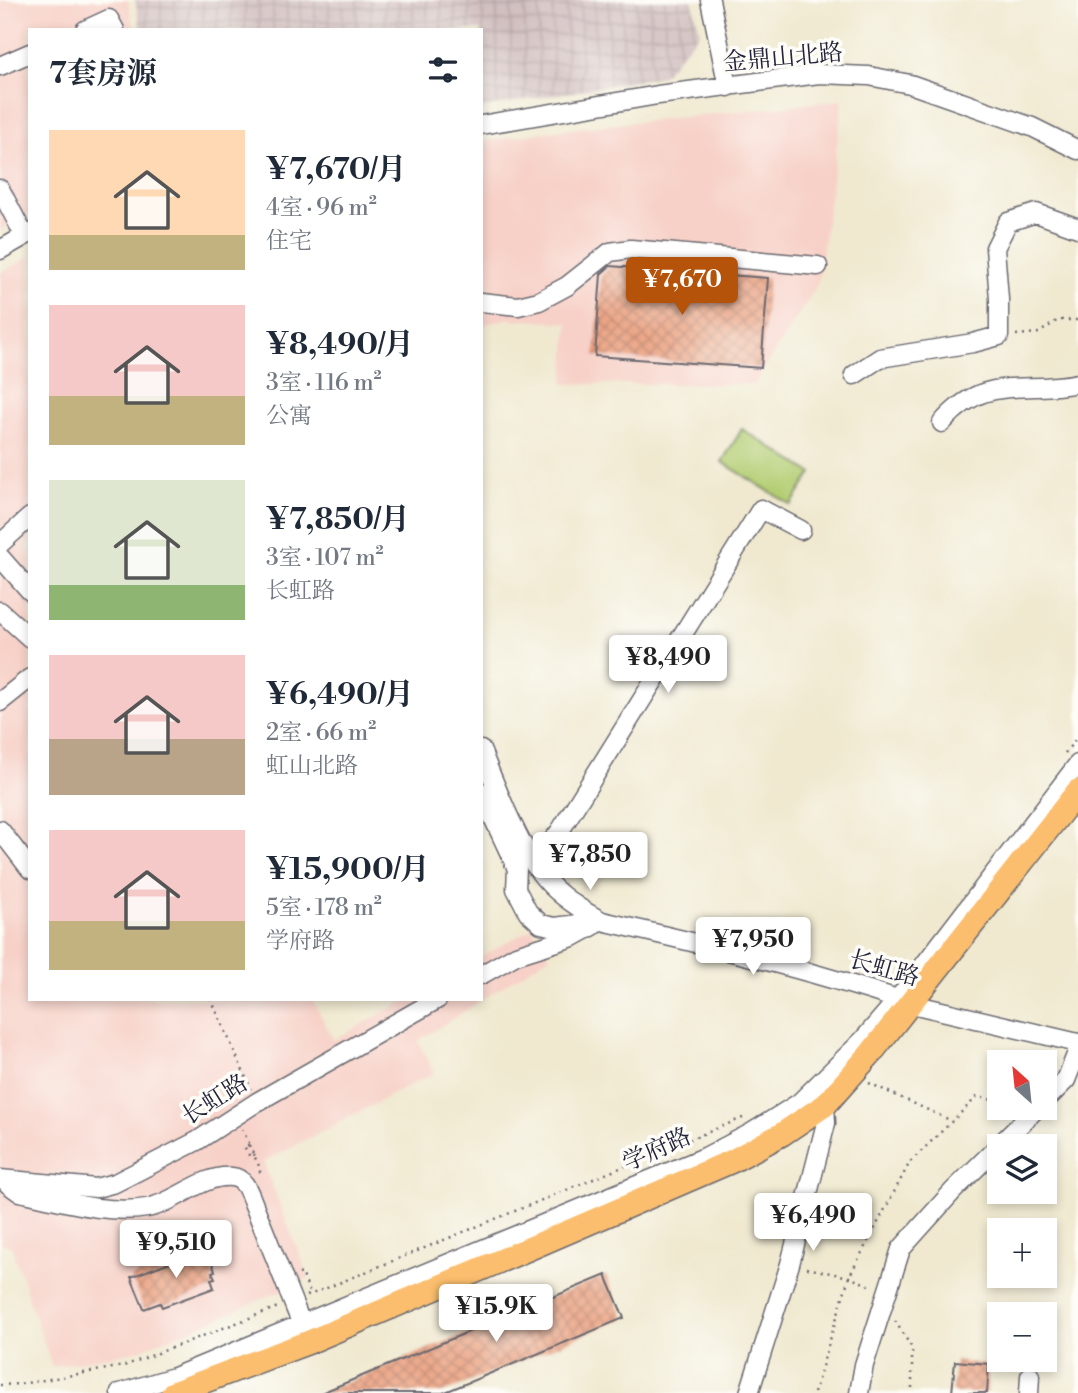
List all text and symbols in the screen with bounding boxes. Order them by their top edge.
street label: 金鼎山北路 [722,38,844,78]
icon: filters [424,51,462,89]
text: 7套房源 [49,55,157,93]
text: ¥7,670/月 [266,151,406,189]
icon: home [105,158,189,242]
text: 4室 · 96 m² [266,194,377,222]
text: 住宅 [266,227,312,255]
pin: ¥7,670 [625,258,739,317]
text: ¥7,670 [642,266,722,294]
text: ¥8,490/月 [266,326,414,364]
icon: home [105,333,189,417]
text: 3室 · 116 m² [266,369,382,397]
text: 公寓 [266,402,312,430]
text: ¥7,850/月 [266,501,410,539]
icon: home [105,508,189,592]
text: 3室 · 107 m² [266,544,384,572]
text: 长虹路 [266,577,335,605]
pin: ¥8,490 [611,636,725,695]
text: ¥8,490 [625,644,711,672]
text: ¥6,490/月 [266,676,414,714]
icon: home [105,683,189,767]
text: 2室 · 66 m² [266,719,376,747]
text: 虹山北路 [266,752,358,780]
pin: ¥7,850 [533,832,647,892]
text: ¥7,850 [549,841,631,869]
text: ¥15,900/月 [266,851,429,889]
icon: home [105,858,189,942]
text: 5室 · 178 m² [266,894,382,922]
pin: ¥7,950 [696,918,810,977]
text: ¥7,950 [712,926,794,954]
text: 学府路 [266,927,335,955]
street label: 长虹路 [845,945,923,993]
north arrow [987,1050,1057,1120]
map controls [987,1050,1057,1372]
street label: 长虹路 [177,1068,253,1132]
street label: 学府路 [618,1122,696,1178]
button: layers [987,1134,1057,1204]
pin: ¥6,490 [756,1194,870,1253]
text: ¥6,490 [770,1202,856,1230]
button: + [987,1218,1057,1288]
pin: ¥9,510 [119,1220,233,1280]
text: ¥9,510 [136,1229,216,1257]
pin: ¥15.9K [439,1284,553,1344]
text: ¥15.9K [455,1293,537,1321]
button: − [987,1302,1057,1372]

